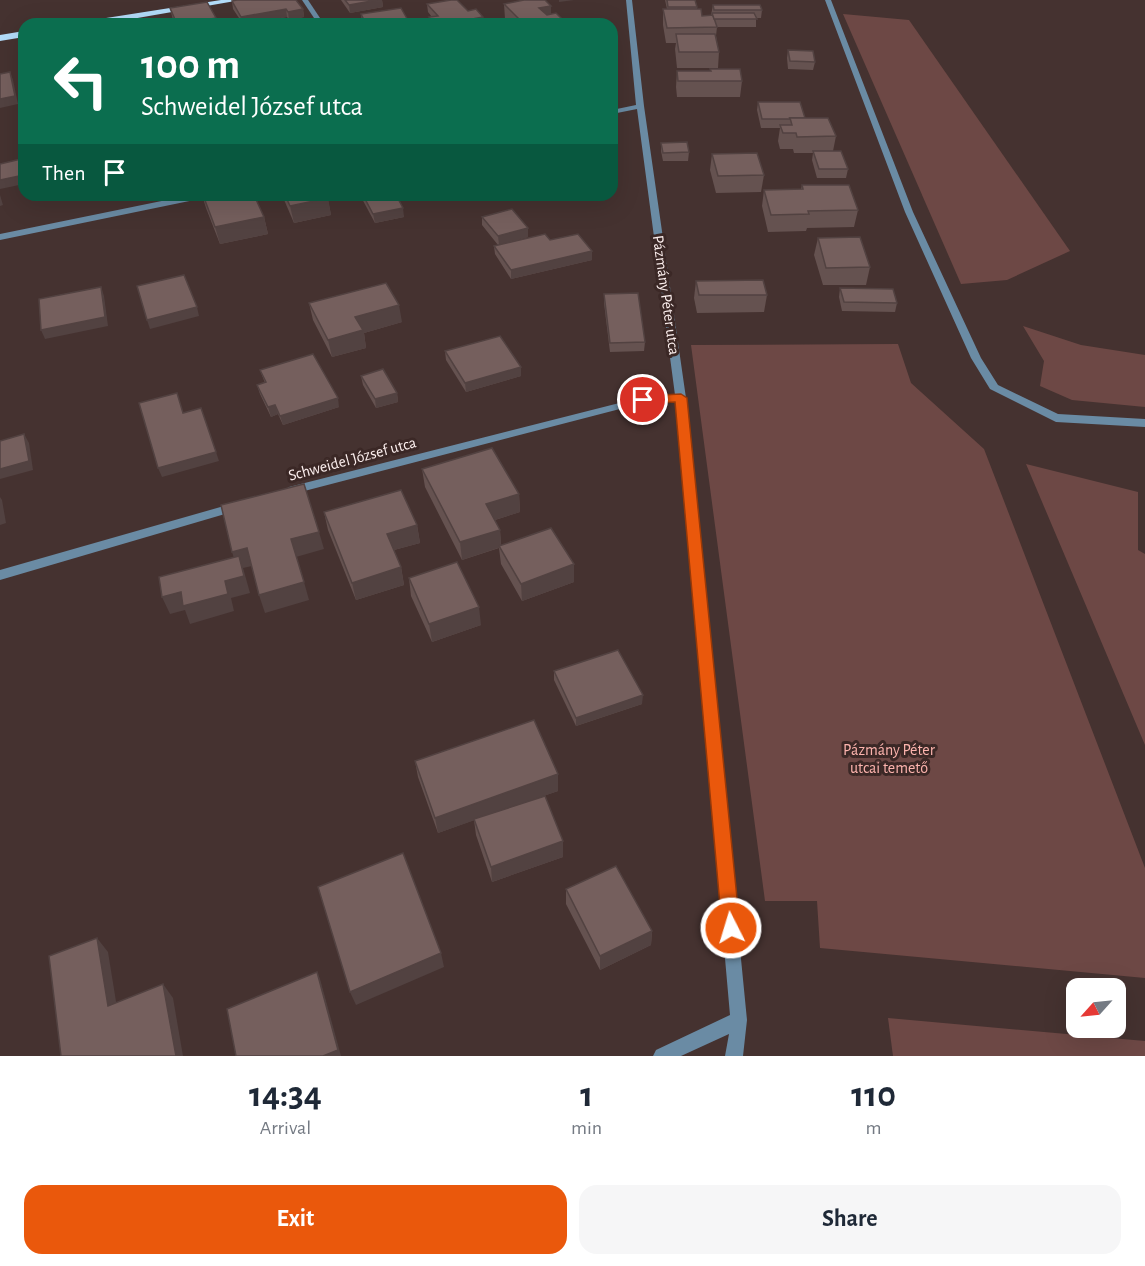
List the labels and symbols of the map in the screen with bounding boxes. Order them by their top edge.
street label: Pázmány Péter utca [649,234,682,356]
pin [617,374,668,425]
street label: Schweidel József utca [287,434,418,484]
park label: Pázmány Péter utcai temető [843,742,936,776]
position arrow [699,896,763,960]
north arrow [1066,978,1126,1038]

